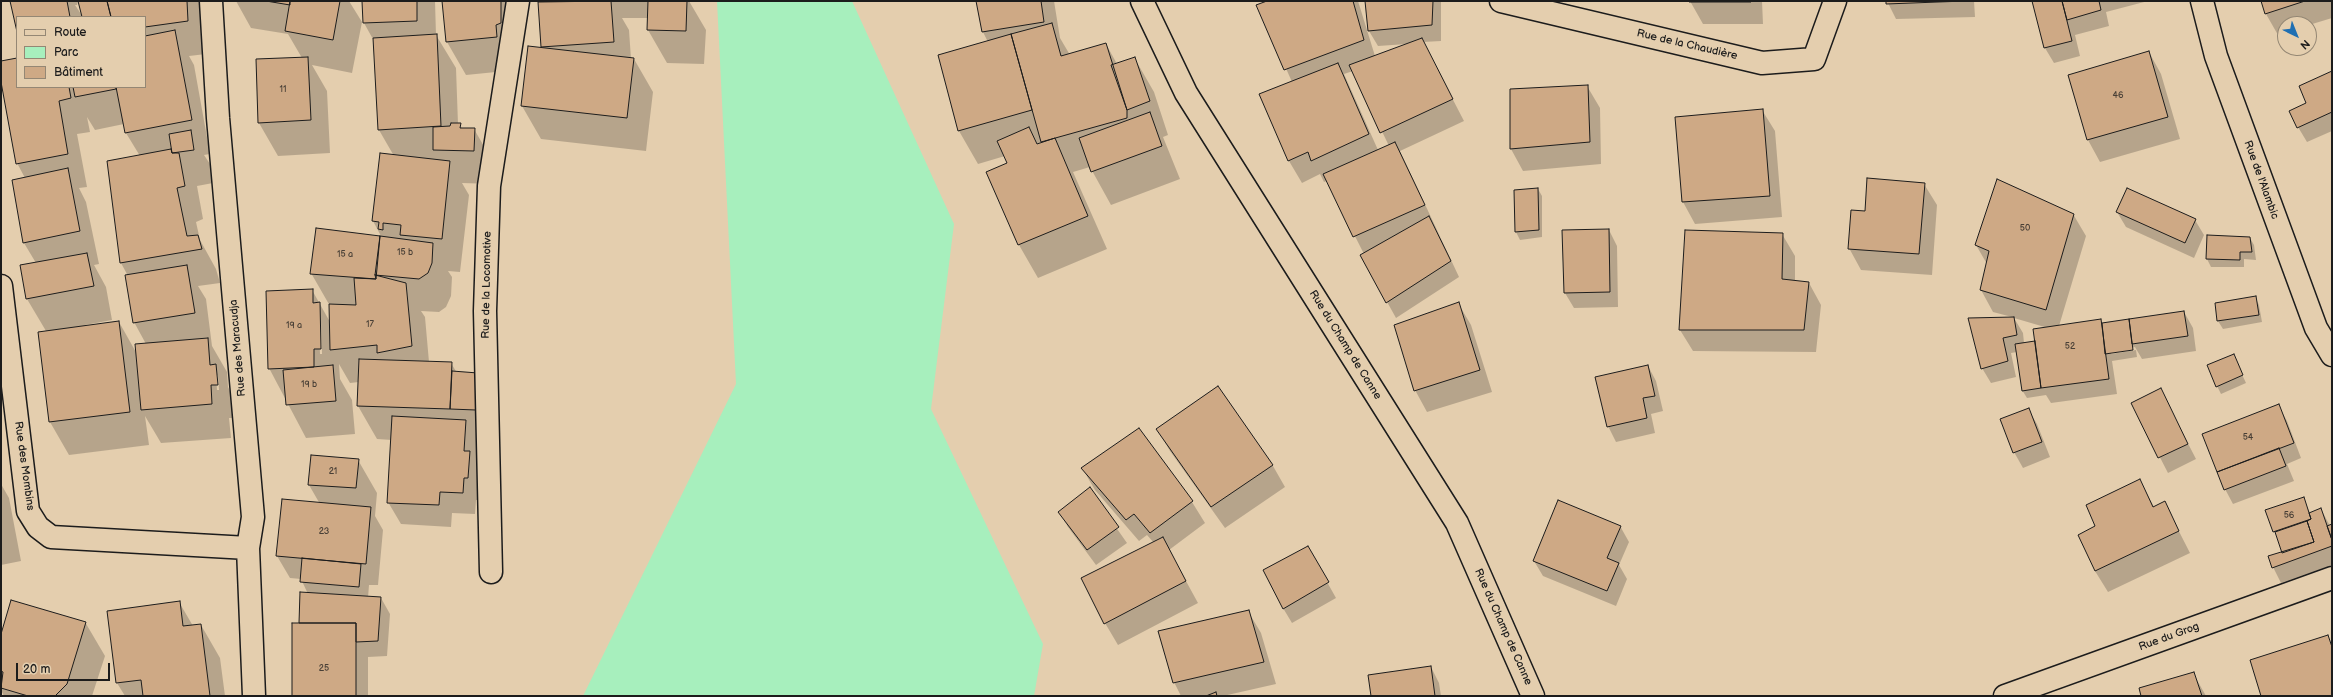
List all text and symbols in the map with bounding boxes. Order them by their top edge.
legend [16,16,146,88]
north arrow [2277,16,2317,56]
text: Route [54,25,86,40]
street label: Rue de la Chaudière [1635,27,1739,63]
text: N [2297,37,2312,52]
text: Parc [54,45,78,60]
text: Bâtiment [54,65,103,80]
house number: 11 [280,85,286,95]
house number: 46 [2113,91,2123,101]
street label: Rue de l'Alambic [2241,139,2281,221]
house number: 50 [2020,224,2030,234]
street label: Rue de la Locomotive [479,231,495,339]
house number: 15 b [397,248,413,258]
house number: 15 a [337,250,353,260]
street label: Rue du Champ de Canne [1306,288,1384,402]
street label: Rue des Maracudja [227,299,249,397]
house number: 17 [366,320,374,330]
house number: 19 a [286,321,302,331]
house number: 52 [2065,342,2075,352]
house number: 19 b [301,380,317,390]
street label: Rue des Mombins [11,421,37,511]
house number: 54 [2243,433,2253,443]
house number: 21 [329,467,337,477]
house number: 56 [2284,511,2294,521]
house number: 23 [319,527,329,537]
street label: Rue du Champ de Canne [1471,567,1535,687]
street label: Rue du Grog [2137,620,2201,654]
scale bar [18,655,112,681]
text: 20 m [23,662,50,677]
house number: 25 [319,664,329,674]

